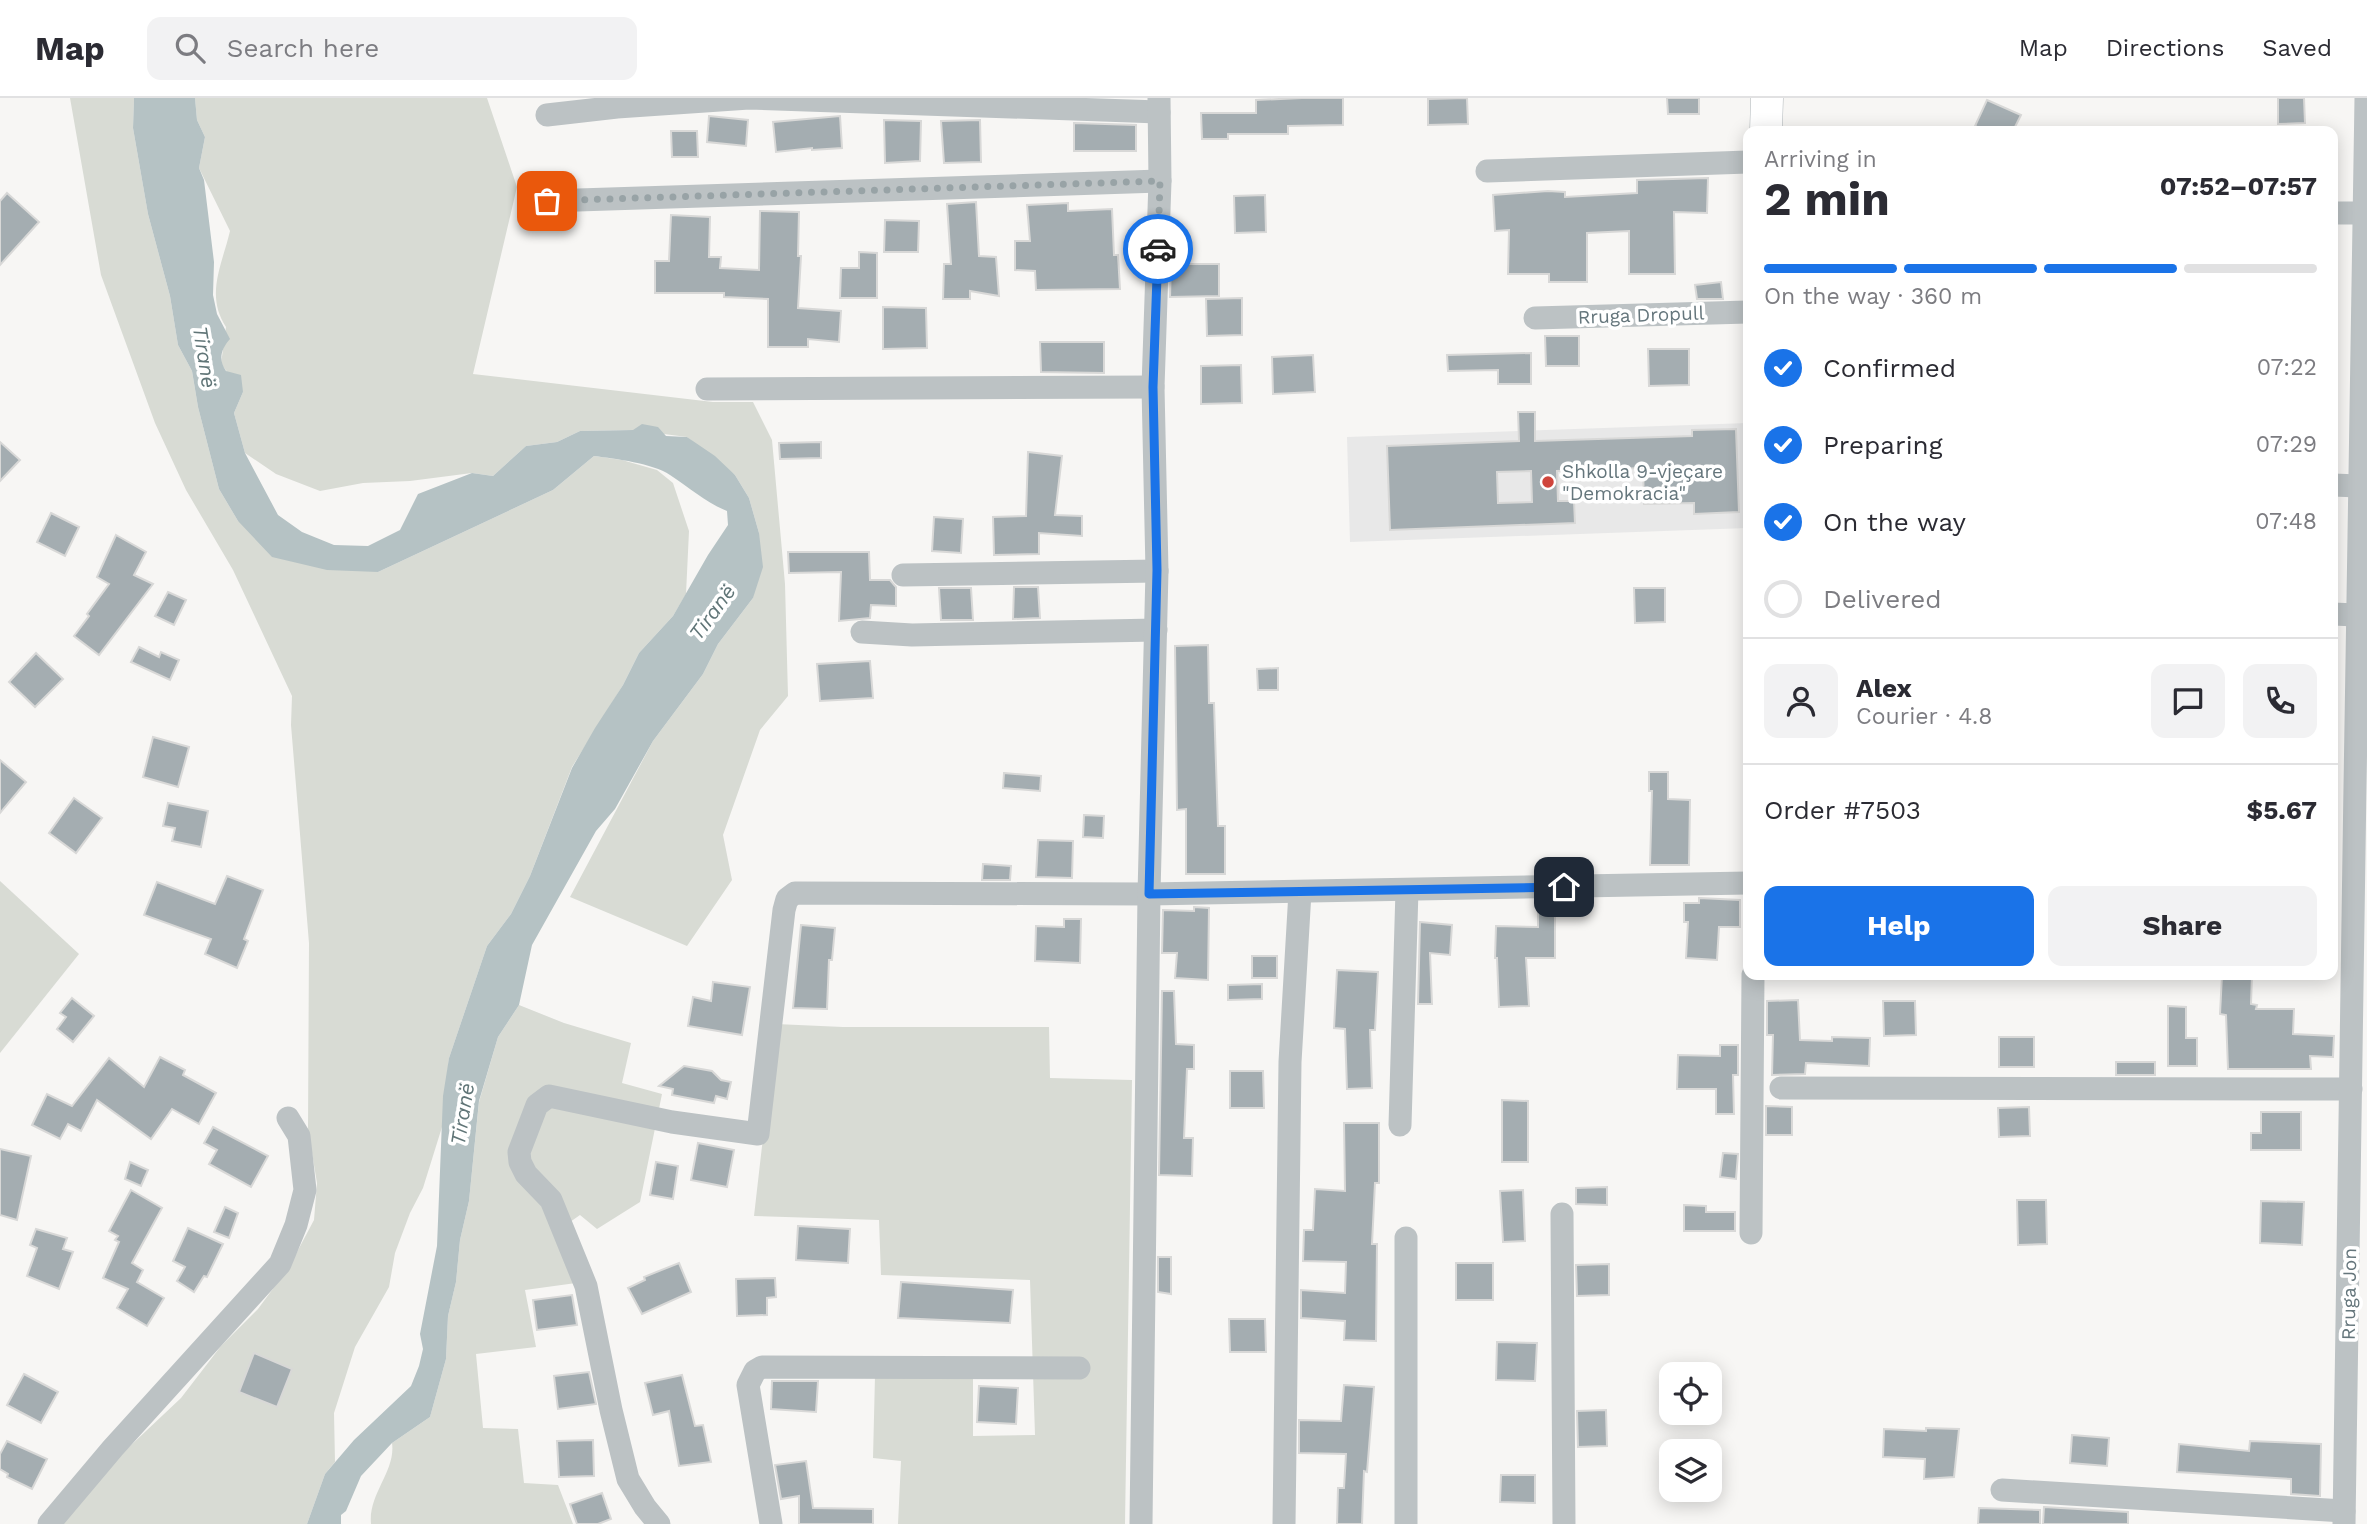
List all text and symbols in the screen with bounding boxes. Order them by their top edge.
search box [147,17,637,80]
text: Map [35,29,105,68]
icon: search [171,29,209,67]
text: Search here [227,33,379,63]
text: Map [2019,34,2068,62]
text: Directions [2106,34,2224,62]
text: Saved [2262,34,2332,62]
text: Arriving in [1764,146,1877,173]
pin [517,171,577,231]
text: 07:52–07:57 [2160,171,2317,201]
text: 2 min [1764,172,1890,226]
icon: bag [528,182,566,220]
courier [1123,214,1193,284]
icon: car [1139,230,1177,268]
text: On the way · 360 m [1764,283,1982,310]
street label: Rruga Dropull [1577,301,1705,329]
water label: Tiranë [188,324,222,390]
icon: check [1764,349,1802,387]
text: Confirmed [1823,353,1956,383]
text: 07:22 [2257,354,2317,381]
icon: check [1764,426,1802,464]
text: Preparing [1823,430,1943,460]
text: 07:29 [2256,431,2317,458]
place label: Shkolla 9-vjeçare "Demokracia" [1562,460,1723,505]
marker: Shkolla 9-vjeçare "Demokracia" [1540,474,1556,490]
icon: check [1764,503,1802,541]
text: On the way [1823,507,1966,537]
text: 07:48 [2255,508,2317,535]
water label: Tiranë [683,579,741,645]
text: Delivered [1823,584,1942,614]
button: person [1764,664,1838,738]
button: chat [2151,664,2225,738]
button: phone [2243,664,2317,738]
text: Alex [1856,673,1912,703]
text: Courier · 4.8 [1856,703,1992,730]
text: Order #7503 [1764,795,1921,825]
text: $5.67 [2247,795,2317,825]
pin [1534,857,1594,917]
icon: home [1545,868,1583,906]
button: Help [1764,886,2034,966]
button: Share [2048,886,2317,966]
water label: Tiranë [445,1081,479,1147]
street label: Rruga Jon [2337,1248,2361,1340]
map controls [1659,1362,1722,1502]
button: locate [1659,1362,1722,1425]
button: layers [1659,1439,1722,1502]

